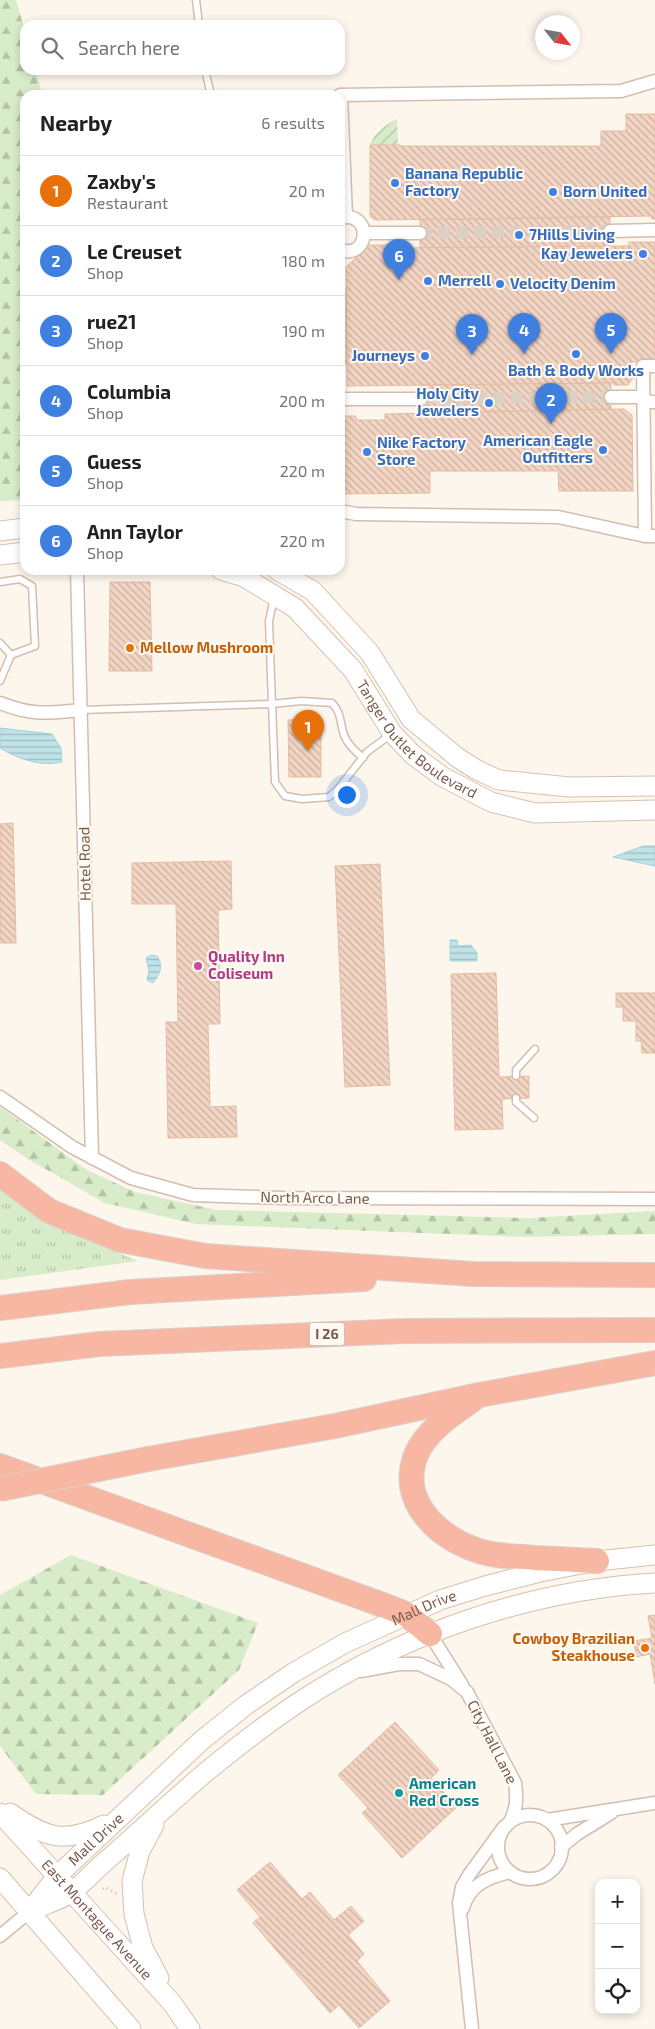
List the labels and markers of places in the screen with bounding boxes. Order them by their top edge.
place label: Banana Republic Factory [405,164,523,200]
marker: Banana Republic Factory [389,177,401,189]
place label: Born United [563,182,647,200]
marker: Born United [547,186,559,198]
place label: 7Hills Living [529,225,615,243]
marker: 7Hills Living [513,229,525,241]
pin: 6 [383,239,415,280]
place label: Kay Jewelers [541,244,633,263]
marker: Kay Jewelers [637,248,649,260]
place label: Merrell [438,271,491,289]
place label: Velocity Denim [510,274,616,293]
marker: Merrell [422,275,434,287]
marker: Velocity Denim [494,278,506,290]
pin: 4 [508,313,540,354]
pin: 5 [595,313,627,354]
pin: 3 [456,314,488,355]
place label: Journeys [351,346,415,365]
marker: Bath & Body Works [570,348,582,360]
marker: Journeys [419,350,431,362]
place label: Bath & Body Works [508,361,644,380]
pin: 2 [535,383,567,424]
place label: Holy City Jewelers [416,384,480,419]
marker: Holy City Jewelers [483,397,495,409]
place label: American Eagle Outfitters [483,431,593,466]
place label: Nike Factory Store [377,433,466,468]
marker: American Eagle Outfitters [597,444,609,456]
marker: Nike Factory Store [361,446,373,458]
place label: Mellow Mushroom [140,638,273,656]
marker: Mellow Mushroom [124,642,136,654]
pin: 1 [292,710,324,751]
place label: Quality Inn Coliseum [208,947,285,982]
marker: Quality Inn Coliseum [192,960,204,972]
place label: Cowboy Brazilian Steakhouse [512,1629,635,1664]
marker: Cowboy Brazilian Steakhouse [639,1642,651,1654]
place label: American Red Cross [409,1774,479,1809]
marker: American Red Cross [393,1787,405,1799]

